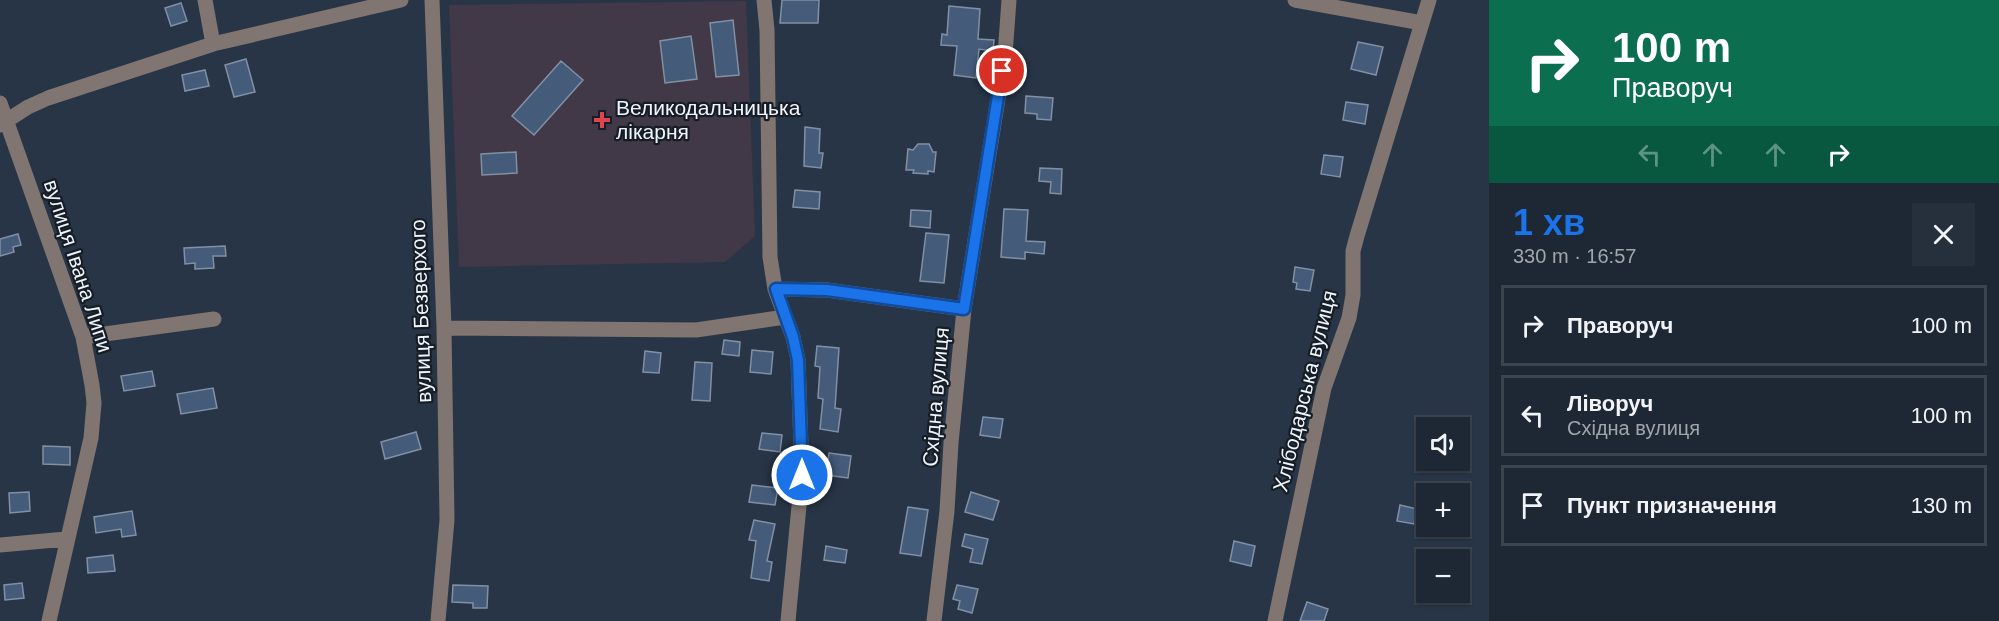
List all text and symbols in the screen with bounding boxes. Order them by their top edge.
icon: right [1513,24,1591,102]
text: 100 m [1612,24,1731,71]
pin [976,45,1027,96]
icon: arrive [985,54,1018,87]
text: Праворуч [1612,73,1733,103]
place label: Великодальницька лікарня [616,96,801,143]
marker: Великодальницька лікарня [593,111,611,129]
icon: left [1633,138,1666,171]
icon: ahead [1696,138,1729,171]
icon: ahead [1759,138,1792,171]
icon: right [1822,138,1855,171]
street label: вулиця Івана Липи [40,177,117,355]
text: 1 хв [1513,202,1585,243]
button: close [1912,203,1975,266]
street label: вулиця Безверхого [406,219,435,403]
text: 330 m · 16:57 [1513,245,1636,267]
street label: Хлібодарська вулиця [1268,288,1341,494]
icon: right [1516,309,1549,342]
text: Праворуч [1567,313,1673,338]
text: 100 m [1911,313,1972,338]
street label: Східна вулиця [918,326,953,468]
text: Ліворуч [1567,391,1653,416]
icon: left [1516,399,1549,432]
text: 100 m [1911,403,1972,428]
map controls [1416,417,1470,603]
button: sound [1416,417,1470,471]
text: Східна вулиця [1567,417,1700,439]
position arrow [770,443,834,507]
button: + [1416,483,1470,537]
icon: arrive [1516,489,1549,522]
text: Пункт призначення [1567,493,1777,518]
text: 130 m [1911,493,1972,518]
button: − [1416,549,1470,603]

